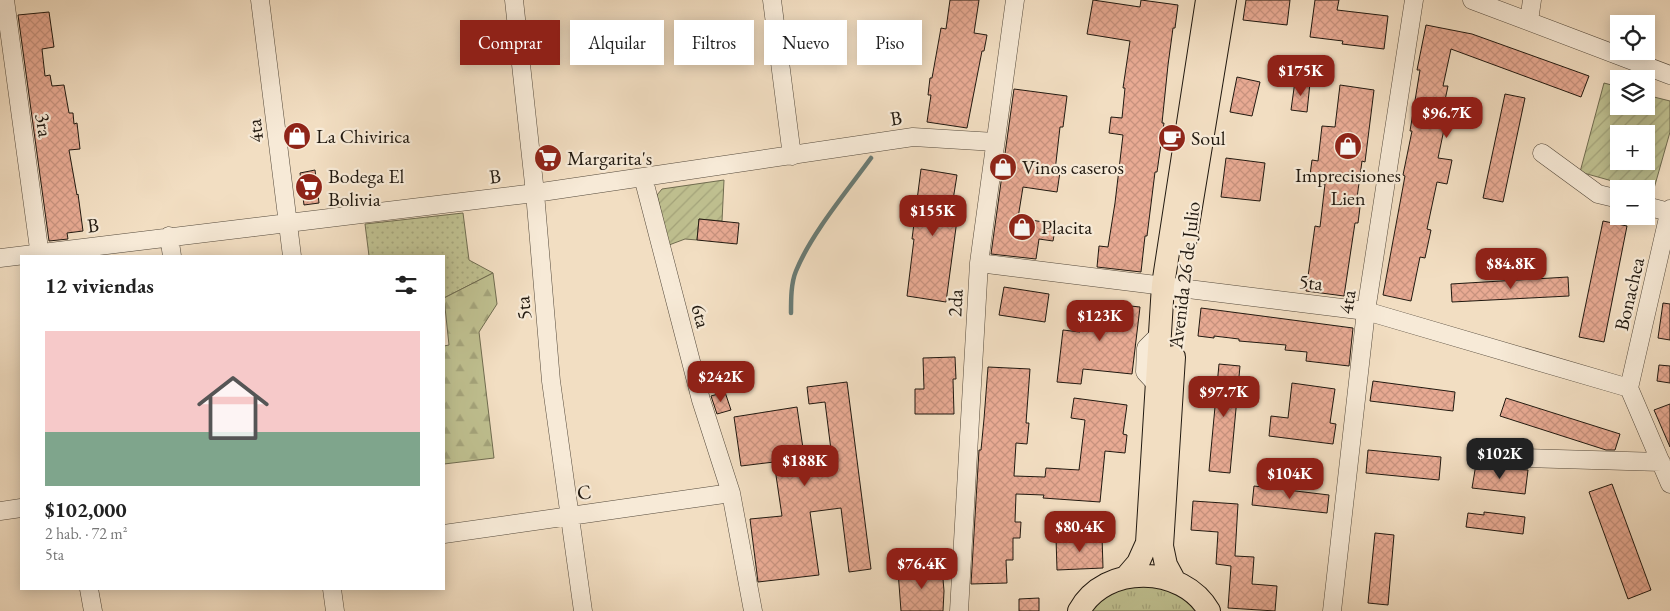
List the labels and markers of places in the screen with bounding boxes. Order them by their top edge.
pin: $175K [1266,54,1336,97]
pin: $96.7K [1406,96,1488,139]
shop icon: La Chivirica [282,121,312,151]
place label: La Chivirica [316,123,410,149]
cafe icon: Soul [1157,123,1187,153]
place label: Soul [1191,125,1226,151]
shop icon: Imprecisiones Lien [1333,131,1363,161]
supermarket icon: Margarita's [533,143,563,173]
place label: Margarita's [567,145,652,171]
shop icon: Vinos caseros [988,152,1018,182]
place label: Vinos caseros [1022,154,1124,180]
place label: Imprecisiones Lien [1295,162,1401,211]
place label: Bodega El Bolivia [328,163,405,212]
supermarket icon: Bodega El Bolivia [294,172,324,202]
pin: $155K [898,194,968,237]
shop icon: Placita [1007,212,1037,242]
place label: Placita [1041,214,1092,240]
pin: $84.8K [1470,248,1552,290]
pin: $123K [1065,300,1135,342]
pin: $242K [686,360,756,403]
pin: $97.7K [1183,376,1265,418]
pin: $102K [1465,438,1535,480]
pin: $188K [770,444,840,487]
pin: $104K [1255,458,1325,500]
pin: $80.4K [1039,510,1121,553]
pin: $76.4K [881,548,963,590]

